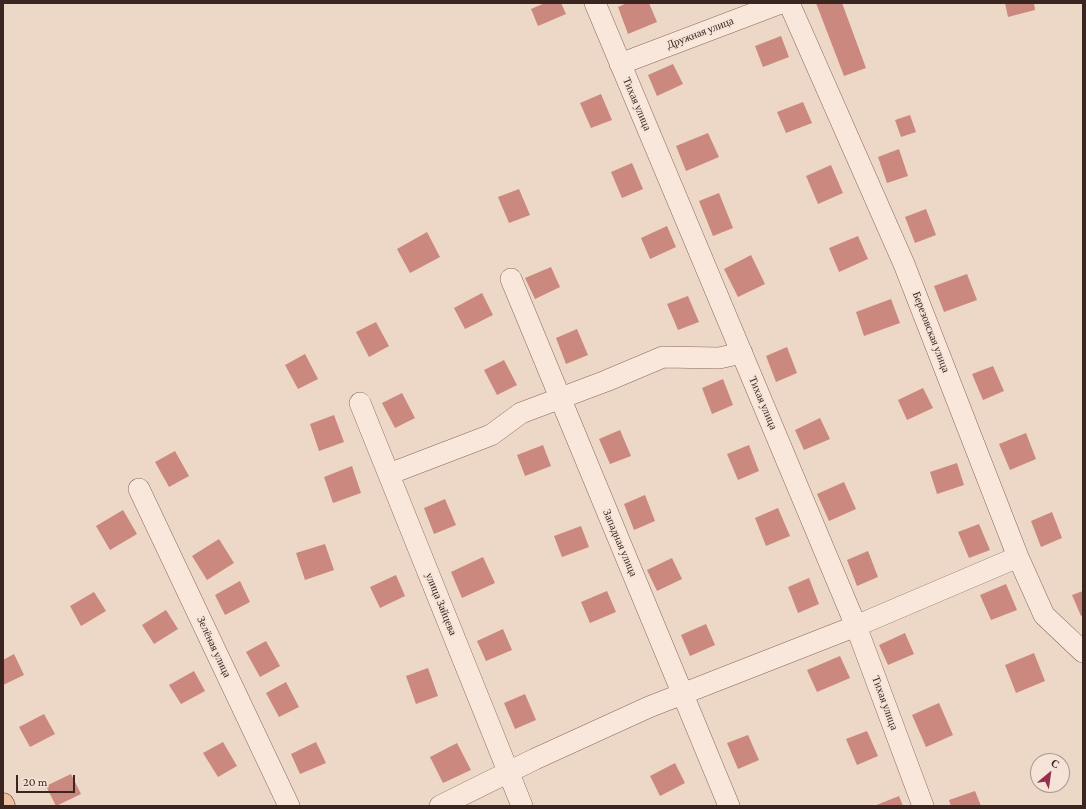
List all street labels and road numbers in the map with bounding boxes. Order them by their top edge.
street label: Дружная улица [665,14,735,52]
street label: Тихая улица [620,75,654,133]
street label: Березовская улица [909,290,953,374]
street label: Тихая улица [746,374,780,432]
street label: Западная улица [600,507,640,579]
street label: улица Зайцева [422,571,460,637]
street label: Зелёная улица [194,614,234,680]
street label: Тихая улица [869,674,901,732]

